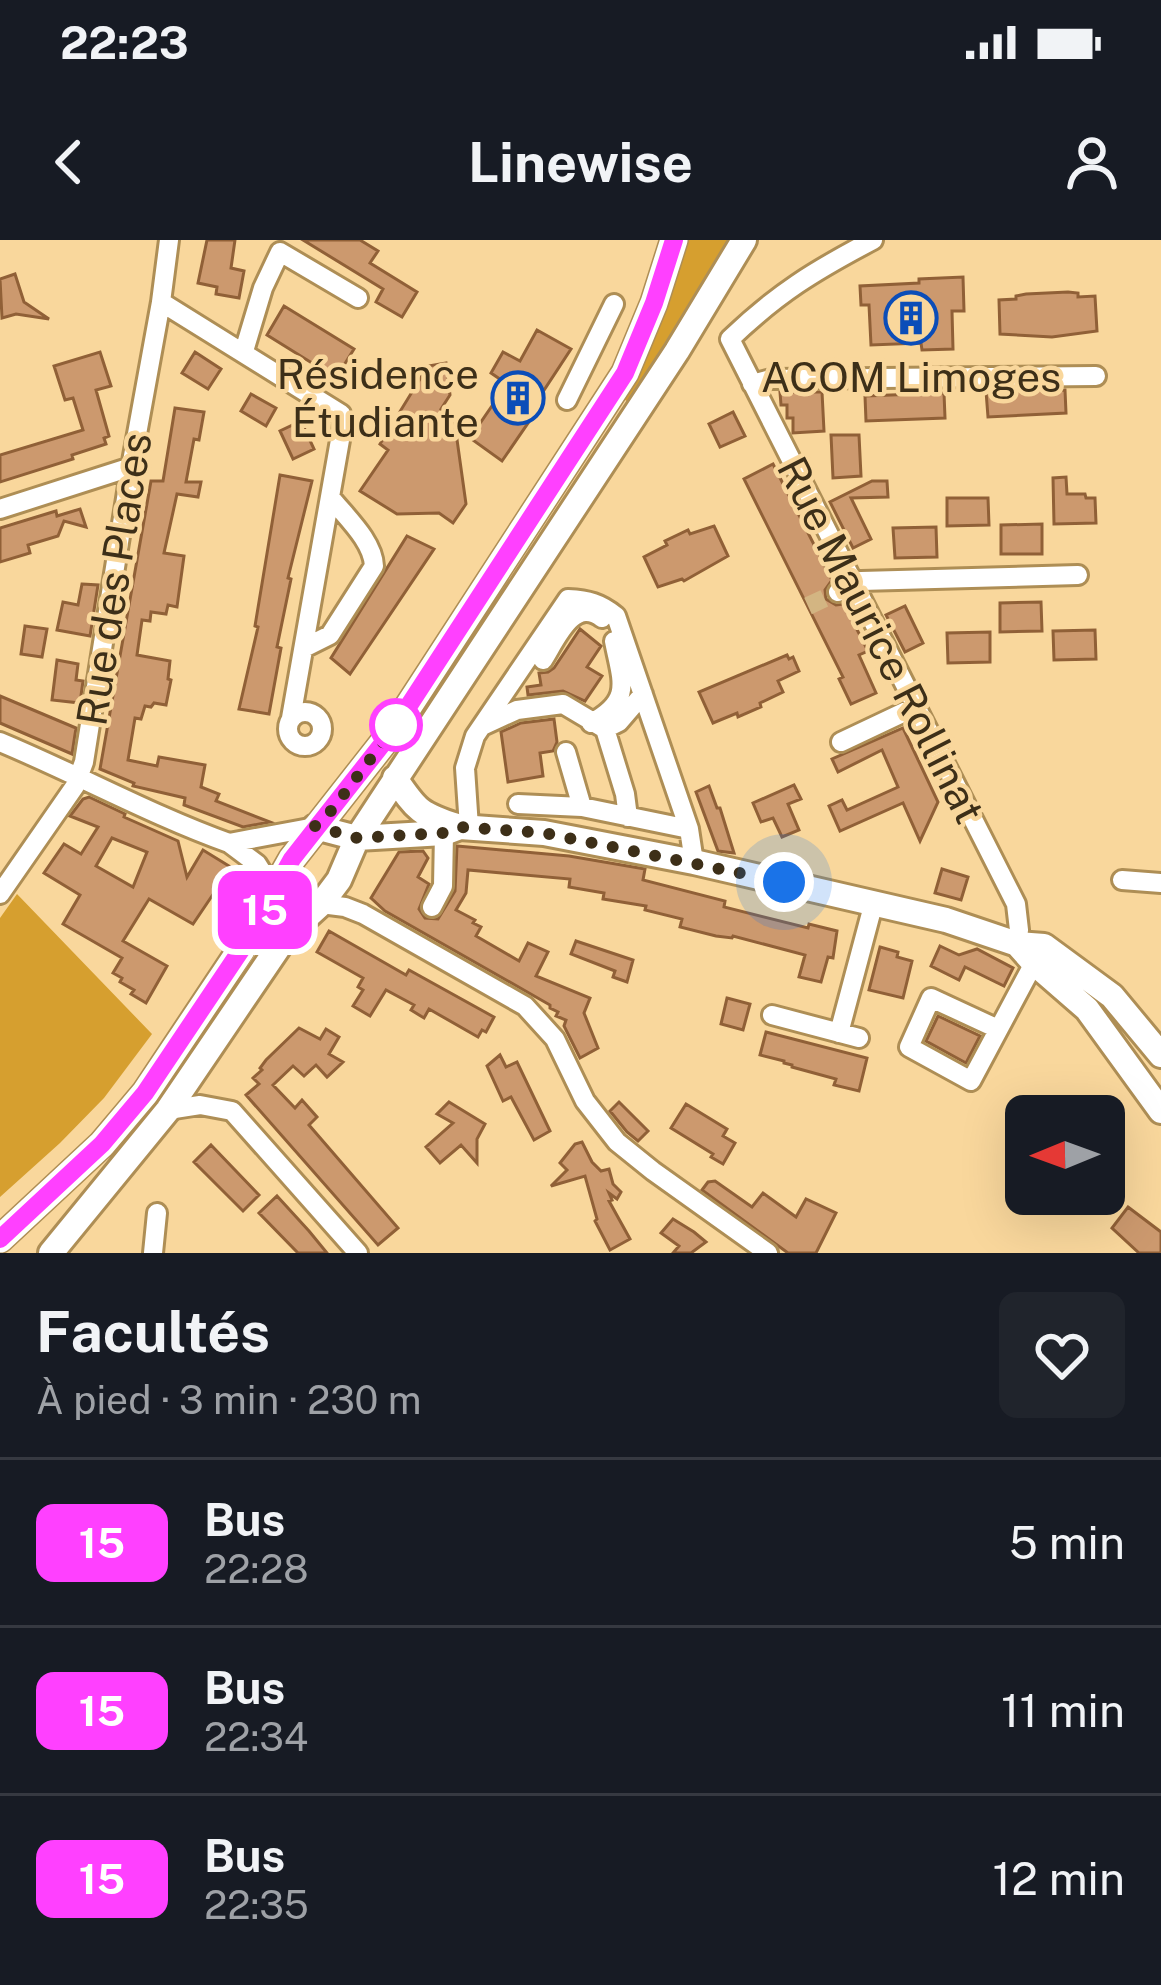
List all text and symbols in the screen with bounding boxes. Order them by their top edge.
text: 22:23 [60,16,189,69]
icon: back [36,129,102,195]
icon: person [1059,129,1125,195]
text: Linewise [468,131,693,194]
building icon: ACOM Limoges [883,290,939,346]
place label: Résidence Étudiante [276,349,479,446]
place label: ACOM Limoges [761,352,1061,401]
building icon: Résidence Étudiante [490,370,546,426]
street label: Rue des Places [66,429,161,729]
street label: Rue Maurice Rollinat [768,449,995,831]
unlabelled marker [371,700,421,750]
your location [754,852,814,912]
line badge: 15 [211,871,319,949]
text: 15 [242,885,288,934]
north arrow [1005,1095,1125,1215]
map controls [1005,1095,1125,1215]
button: heart [999,1292,1125,1418]
text: Facultés [36,1298,270,1365]
text: À pied · 3 min · 230 m [36,1377,422,1423]
text: Bus [204,1493,285,1546]
text: 5 min [1009,1516,1125,1569]
text: 15 [79,1518,125,1567]
text: 22:28 [204,1546,309,1592]
text: Bus [204,1661,285,1714]
text: 11 min [1001,1684,1125,1737]
text: 15 [79,1686,125,1735]
text: 22:34 [204,1714,308,1760]
text: Bus [204,1829,285,1882]
text: 12 min [993,1852,1125,1905]
text: 15 [79,1854,125,1903]
text: 22:35 [204,1882,309,1928]

